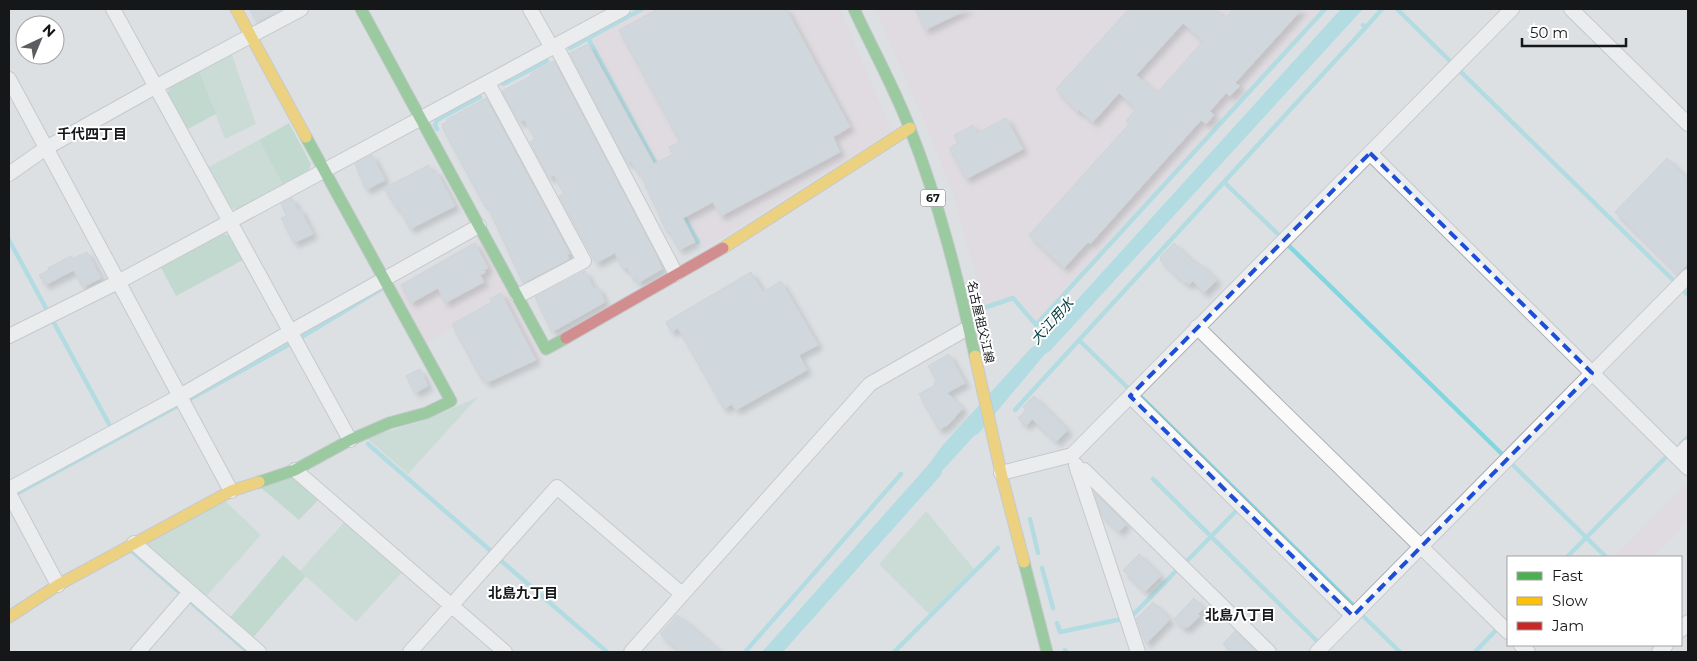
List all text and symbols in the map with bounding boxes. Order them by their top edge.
north arrow [15,15,65,65]
scale bar [1522,15,1626,47]
text: N [39,20,59,41]
text: 50 m [1530,23,1568,42]
district label: 千代四丁目 [57,125,127,143]
road number: 67 [920,190,946,207]
street label: 名古屋祖父江線 [964,279,998,365]
water label: 大江用水 [1027,293,1079,348]
legend [1507,556,1682,646]
text: Fast [1552,566,1583,585]
district label: 北島九丁目 [488,584,558,602]
text: Slow [1552,591,1588,610]
district label: 北島八丁目 [1205,606,1275,624]
text: Jam [1551,616,1584,635]

